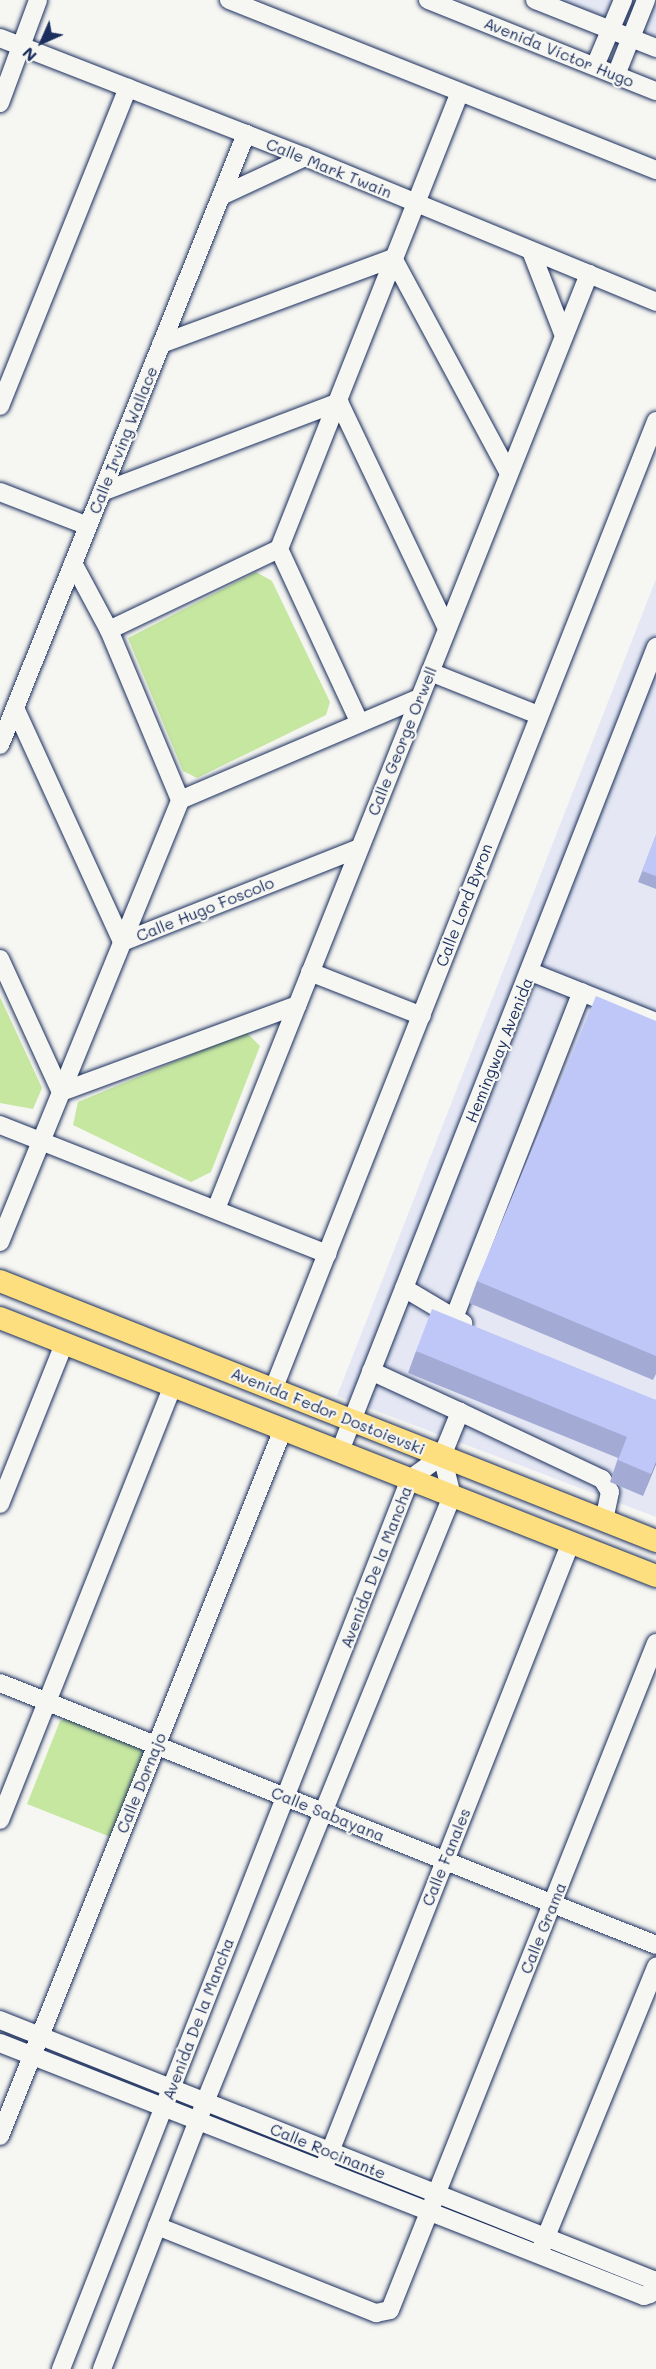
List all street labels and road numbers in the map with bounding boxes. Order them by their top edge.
street label: Avenida Víctor Hugo [481,13,637,91]
street label: Calle Mark Twain [263,134,395,202]
street label: Calle Irving Wallace [85,363,161,517]
street label: Calle George Orwell [363,664,441,818]
street label: Calle Lord Byron [432,841,496,969]
street label: Calle Hugo Foscolo [133,873,277,945]
street label: Hemingway Avenida [461,975,537,1125]
street label: Avenida Fedor Dostoievski [228,1363,428,1459]
street label: Avenida De la Mancha [336,1483,416,1651]
street label: Calle Dornajo [112,1730,170,1836]
street label: Calle Sabayana [268,1782,388,1846]
street label: Calle Fanales [418,1805,474,1909]
street label: Calle Grama [516,1879,570,1977]
street label: Avenida De la Mancha [158,1935,238,2103]
street label: Calle Rocinante [267,2119,389,2183]

